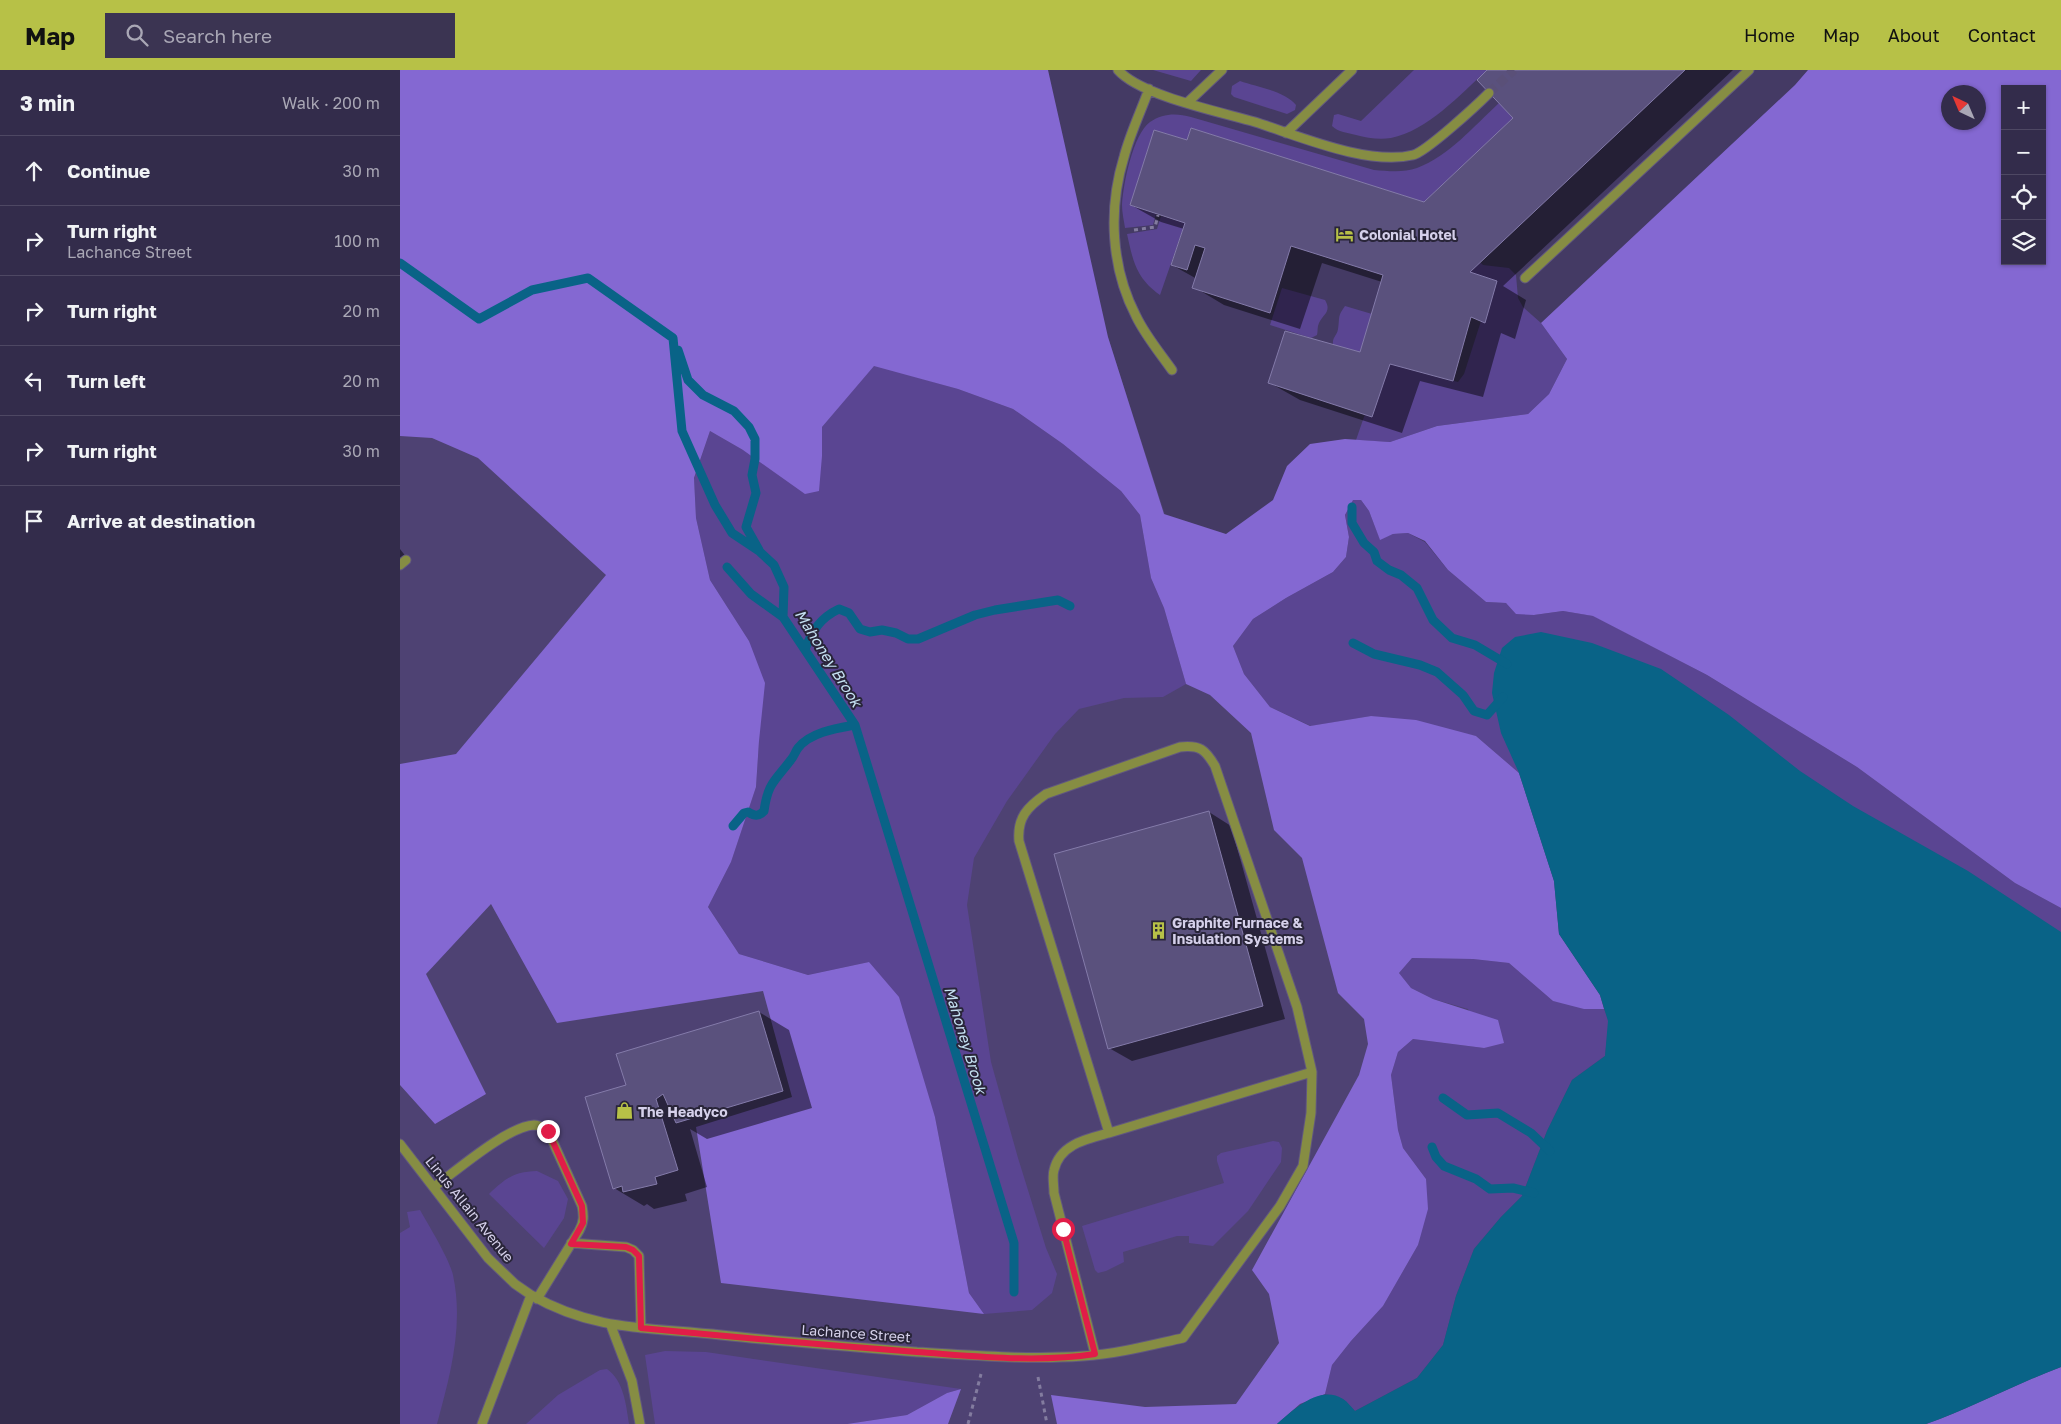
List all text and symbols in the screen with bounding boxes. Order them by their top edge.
search box [105,13,455,58]
text: Map [25,21,75,50]
icon: search [123,21,151,49]
text: Search here [163,24,272,47]
text: Home [1744,24,1795,46]
text: Map [1823,24,1860,46]
text: About [1888,24,1940,46]
text: Contact [1968,24,2036,46]
north arrow [1941,85,1986,130]
map controls [2001,85,2046,265]
button: + [2001,85,2046,130]
text: 3 min [20,90,75,116]
text: Walk · 200 m [282,93,380,113]
button: − [2001,130,2046,175]
icon: ahead [20,157,48,185]
text: Continue [67,159,150,182]
text: 30 m [343,161,380,181]
button: locate [2001,175,2046,220]
text: Turn right [67,219,157,242]
button: layers [2001,220,2046,265]
hotel icon: Colonial Hotel [1335,224,1355,244]
place label: Colonial Hotel [1359,226,1457,243]
icon: right [20,227,48,255]
text: 100 m [334,231,380,251]
text: Lachance Street [67,242,192,262]
icon: right [20,297,48,325]
text: Turn right [67,299,157,322]
text: 20 m [343,301,380,321]
icon: left [20,367,48,395]
text: Turn left [67,369,146,392]
text: 20 m [343,371,380,391]
icon: right [20,437,48,465]
text: Turn right [67,439,157,462]
text: 30 m [343,441,380,461]
icon: arrive [20,507,48,535]
text: Arrive at destination [67,509,255,532]
water label: Mahoney Brook [791,606,867,712]
place label: Graphite Furnace & Insulation Systems [1172,914,1303,947]
building icon: Graphite Furnace & Insulation Systems [1148,920,1168,940]
water label: Mahoney Brook [940,984,991,1098]
shop icon: The Headyco [614,1101,634,1121]
place label: The Headyco [638,1103,728,1120]
route end [537,1120,560,1143]
street label: Linus Allain Avenue [422,1153,518,1265]
route start [1052,1218,1075,1241]
street label: Lachance Street [801,1321,911,1345]

